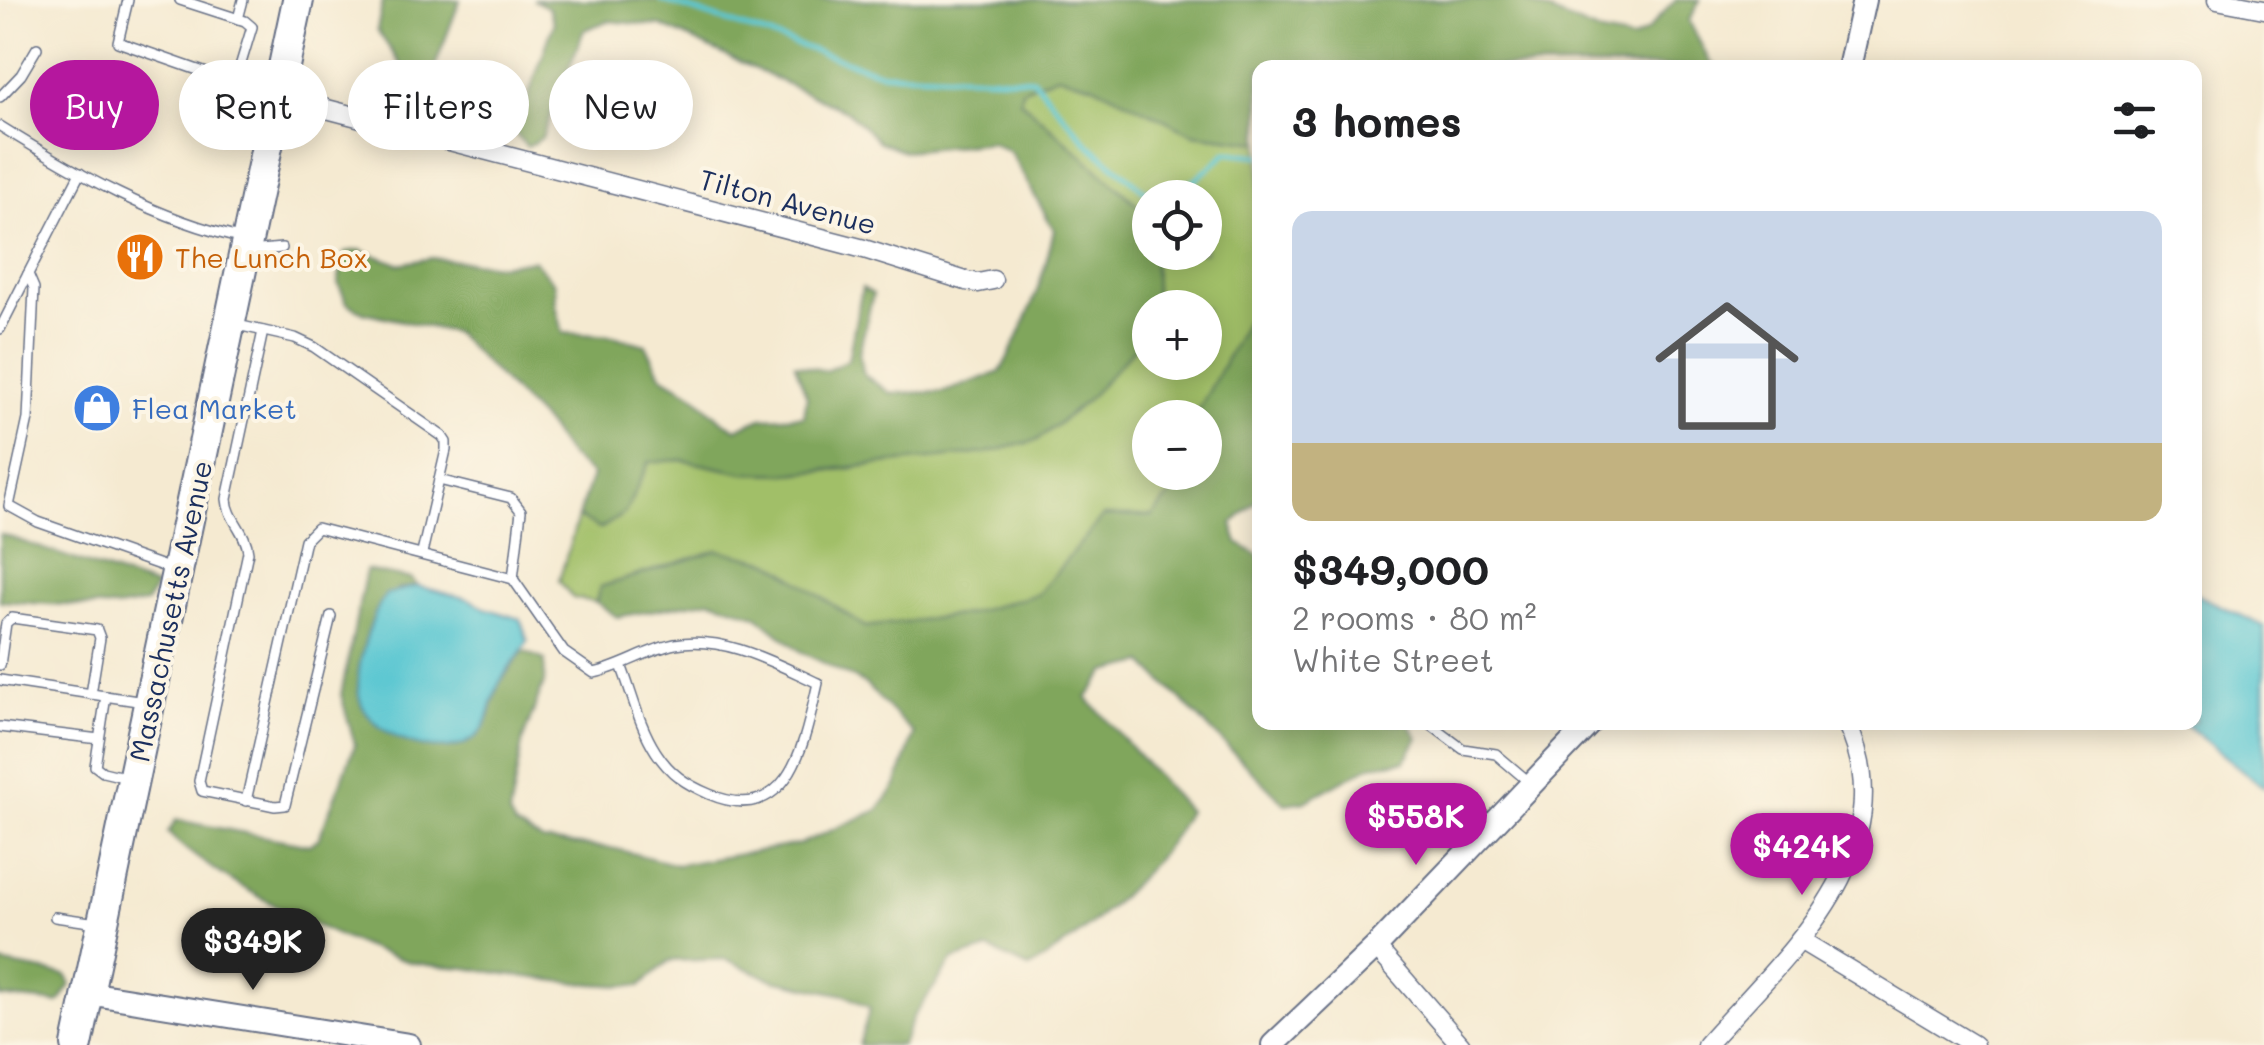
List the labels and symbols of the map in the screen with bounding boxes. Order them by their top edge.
street label: Tilton Avenue [696,160,880,242]
restaurant icon: The Lunch Box [114,231,166,283]
place label: The Lunch Box [175,239,368,275]
shop icon: Flea Market [71,382,123,434]
place label: Flea Market [132,390,297,426]
street label: Massachusetts Avenue [120,457,220,765]
pin: $558K [1346,783,1486,868]
pin: $424K [1732,813,1872,898]
pin: $349K [183,908,323,993]

